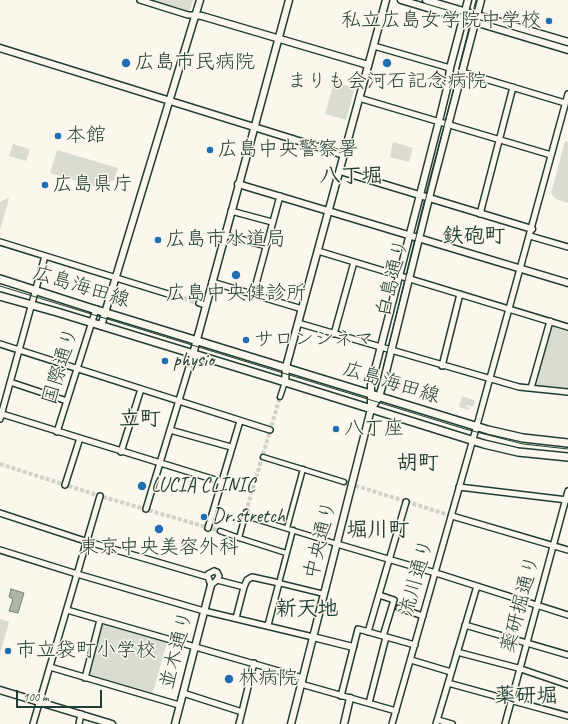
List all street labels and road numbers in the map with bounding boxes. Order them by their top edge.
street label: 白島通り [372,236,414,320]
street label: 広島海田線 [30,261,132,313]
street label: 国際通り [38,324,84,408]
street label: 広島海田線 [340,357,442,409]
street label: 中央通り [300,498,342,582]
street label: 流川通り [394,536,440,620]
street label: 薬研掘通り [496,553,546,655]
street label: 並木通り [155,608,199,692]

